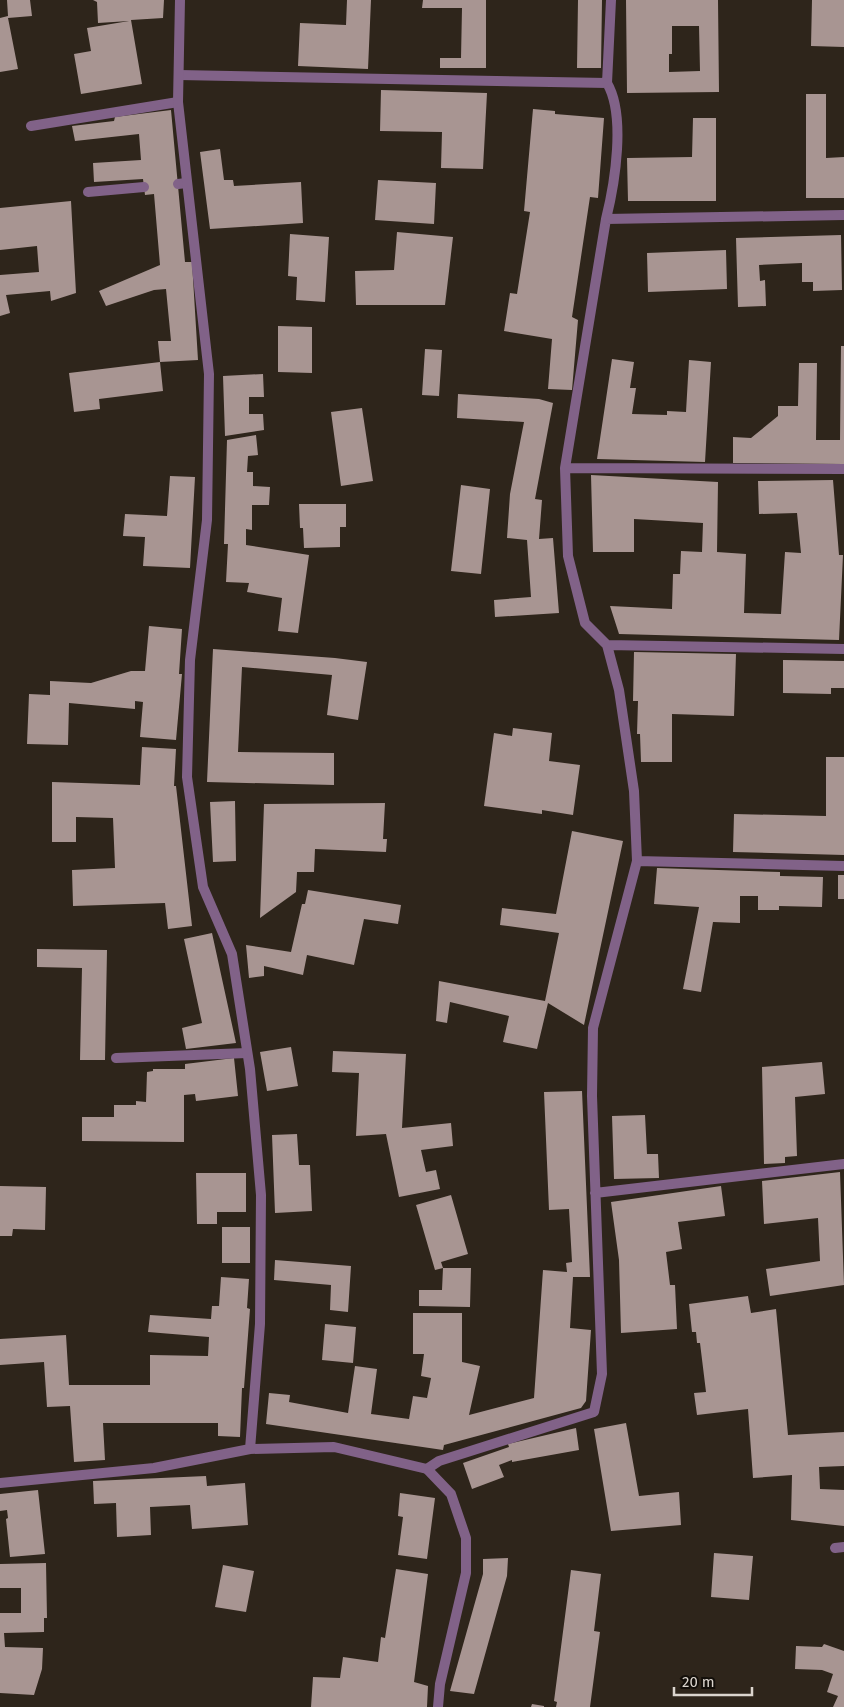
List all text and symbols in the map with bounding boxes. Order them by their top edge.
scale bar [674,1664,752,1696]
text: 20 m [682,1673,715,1691]

